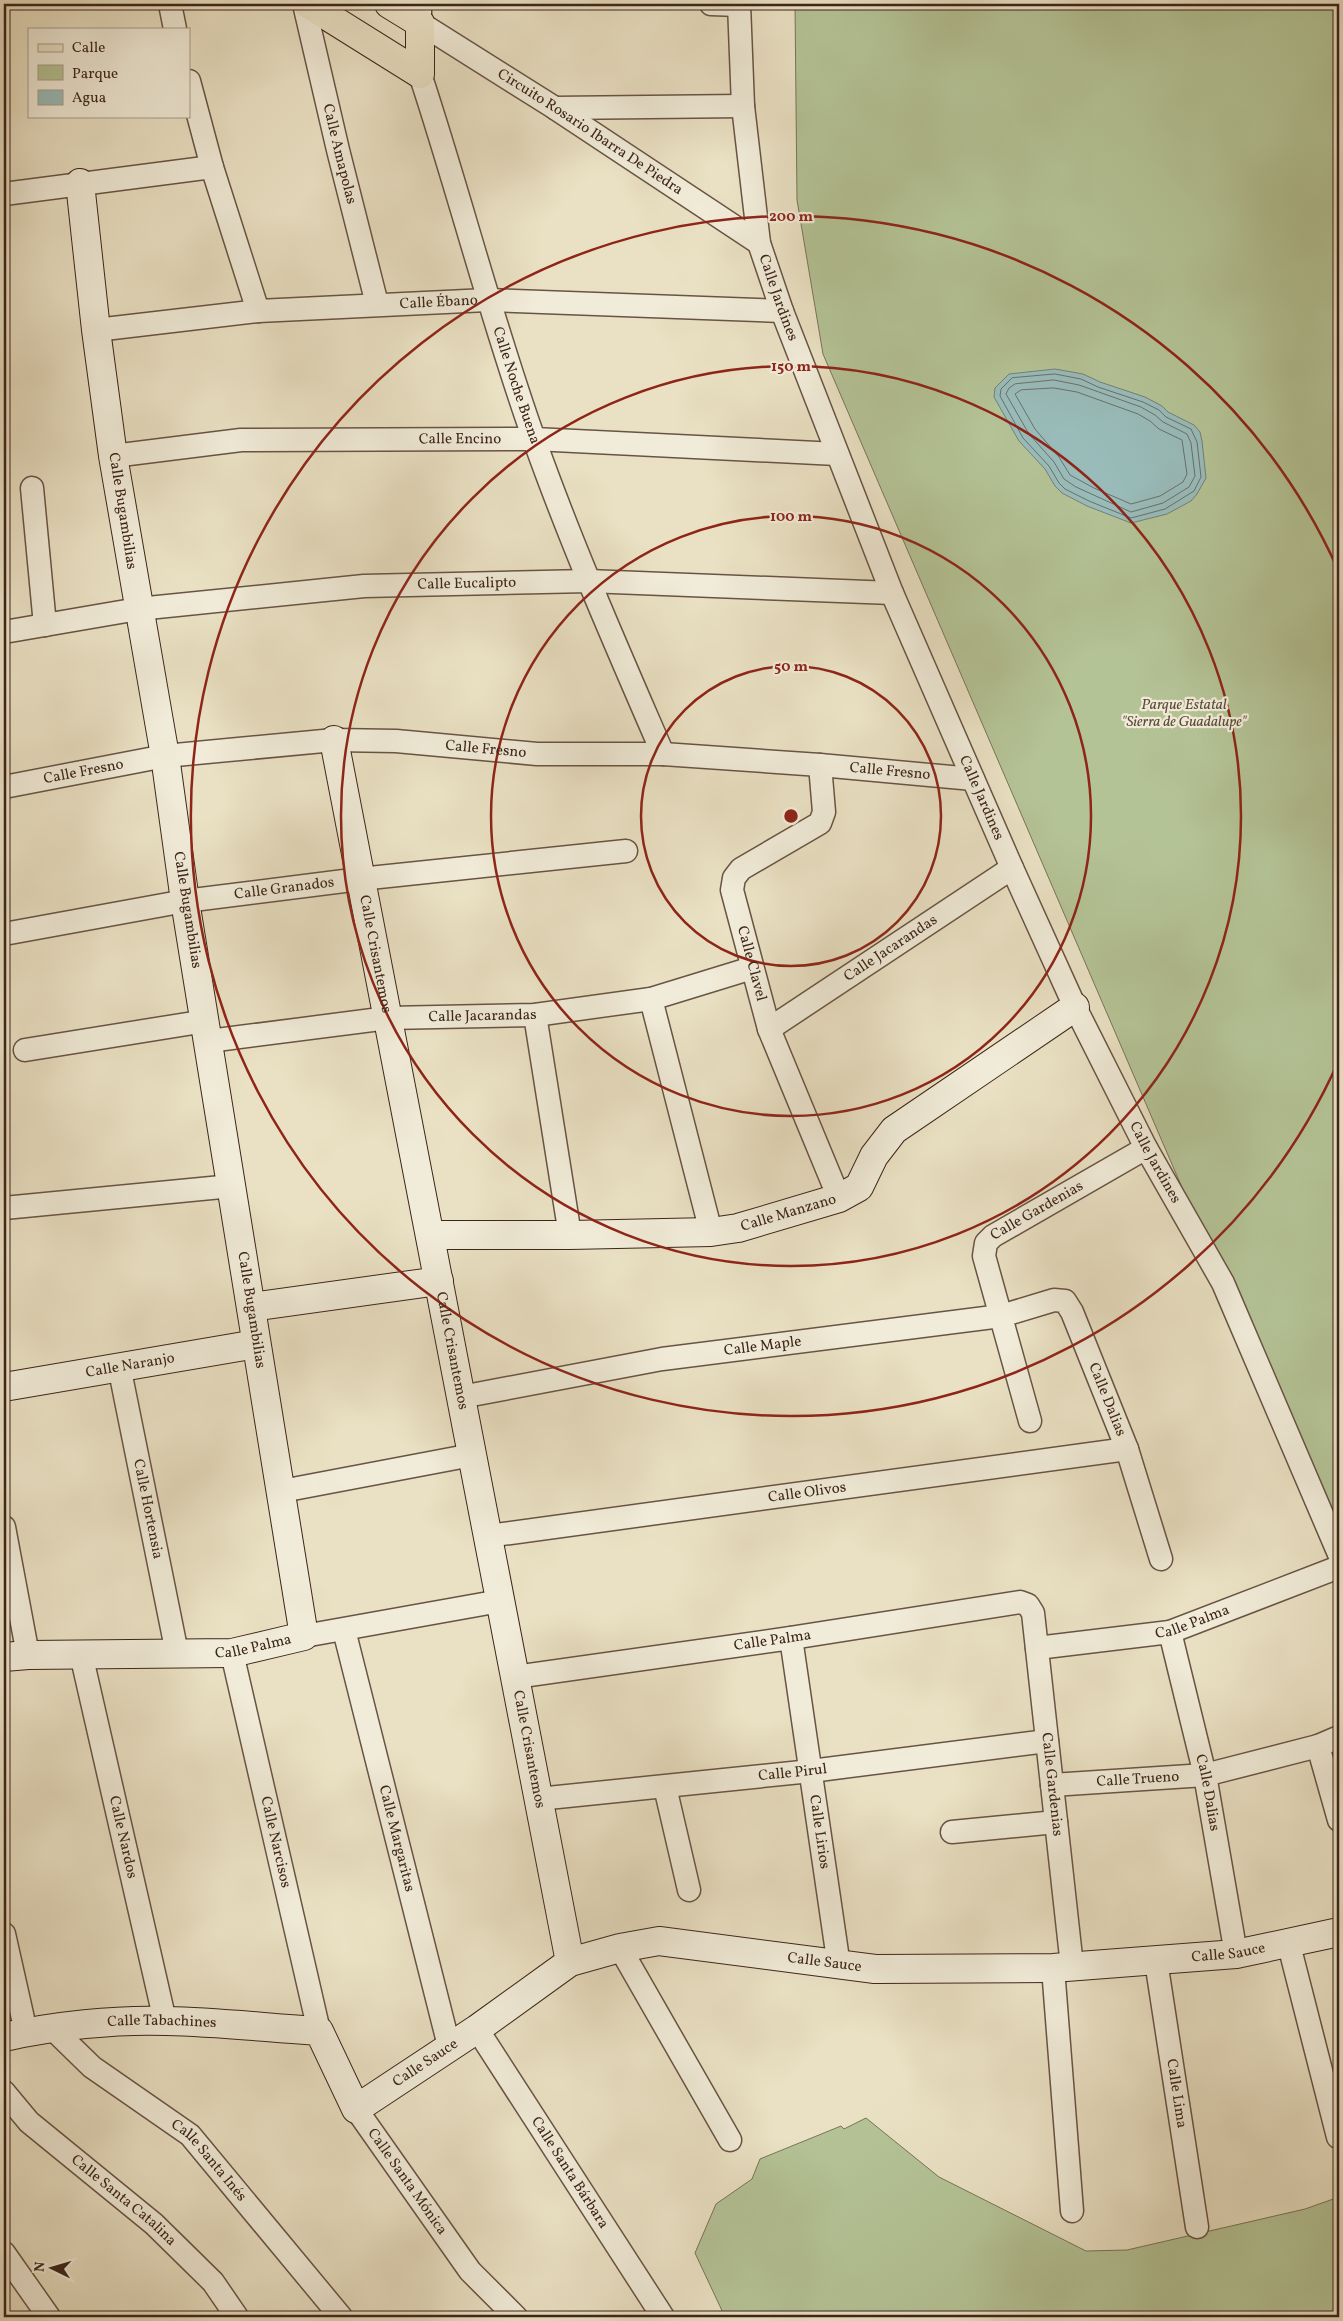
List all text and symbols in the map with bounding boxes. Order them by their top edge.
legend [28,28,190,118]
text: Calle [72,38,105,59]
text: Parque [72,64,118,85]
street label: Circuito Rosario Ibarra De Piedra [493,64,687,200]
text: Agua [72,88,106,109]
street label: Calle Amapolas [317,102,362,206]
text: 200 m [769,207,813,228]
street label: Calle Jardines [753,252,803,344]
street label: Calle Ébano [399,290,478,315]
street label: Calle Noche Buena [487,324,545,447]
text: 150 m [771,357,811,378]
street label: Calle Encino [419,429,501,450]
street label: Calle Bugambilias [102,451,142,571]
text: 100 m [770,507,813,528]
street label: Calle Eucalipto [417,572,517,595]
text: 50 m [774,657,808,678]
park label: Parque Estatal "Sierra de Guadalupe" [1121,695,1248,733]
street label: Calle Fresno [445,735,527,763]
street label: Calle Jardines [954,752,1009,844]
street label: Calle Fresno [42,754,125,790]
street label: Calle Fresno [849,757,931,786]
centre of rings [782,807,800,825]
street label: Calle Bugambilias [167,850,207,970]
street label: Calle Granados [233,872,335,905]
street label: Calle Crisantemos [354,893,397,1015]
street label: Calle Jacarandas [840,910,942,987]
street label: Calle Clavel [732,924,772,1004]
street label: Calle Jacarandas [428,1004,537,1028]
street label: Calle Jardines [1124,1118,1186,1207]
street label: Calle Gardenias [987,1176,1087,1246]
street label: Calle Manzano [738,1189,839,1237]
street label: Calle Bugambilias [231,1250,271,1370]
street label: Calle Crisantemos [430,1290,474,1412]
street label: Calle Maple [723,1331,803,1362]
street label: Calle Naranjo [84,1348,176,1383]
street label: Calle Dalias [1083,1359,1131,1439]
street label: Calle Hortensia [128,1457,168,1561]
street label: Calle Olivos [767,1477,847,1508]
street label: Calle Palma [1154,1600,1233,1644]
street label: Calle Palma [732,1624,813,1656]
street label: Calle Palma [215,1629,294,1664]
street label: Calle Crisantemos [507,1689,551,1810]
street label: Calle Gardenias [1036,1732,1068,1837]
street label: Calle Dalias [1190,1752,1225,1833]
street label: Calle Pirul [757,1759,828,1787]
street label: Calle Trueno [1096,1766,1180,1793]
street label: Calle Margaritas [373,1783,420,1894]
street label: Calle Nardos [103,1794,143,1881]
street label: Calle Narcisos [255,1794,296,1890]
street label: Calle Lirios [804,1794,835,1870]
street label: Calle Sauce [1191,1938,1267,1968]
street label: Calle Sauce [786,1947,863,1978]
street label: Calle Tabachines [107,2010,217,2034]
street label: Calle Sauce [388,2034,462,2092]
street label: Calle Lima [1161,2057,1192,2130]
street label: Calle Santa Bárbara [526,2113,614,2233]
street label: Calle Santa Inés [167,2114,251,2206]
street label: Calle Santa Mónica [362,2124,452,2239]
street label: Calle Santa Catalina [66,2150,181,2251]
north arrow [28,2244,78,2294]
text: N [31,2261,50,2273]

